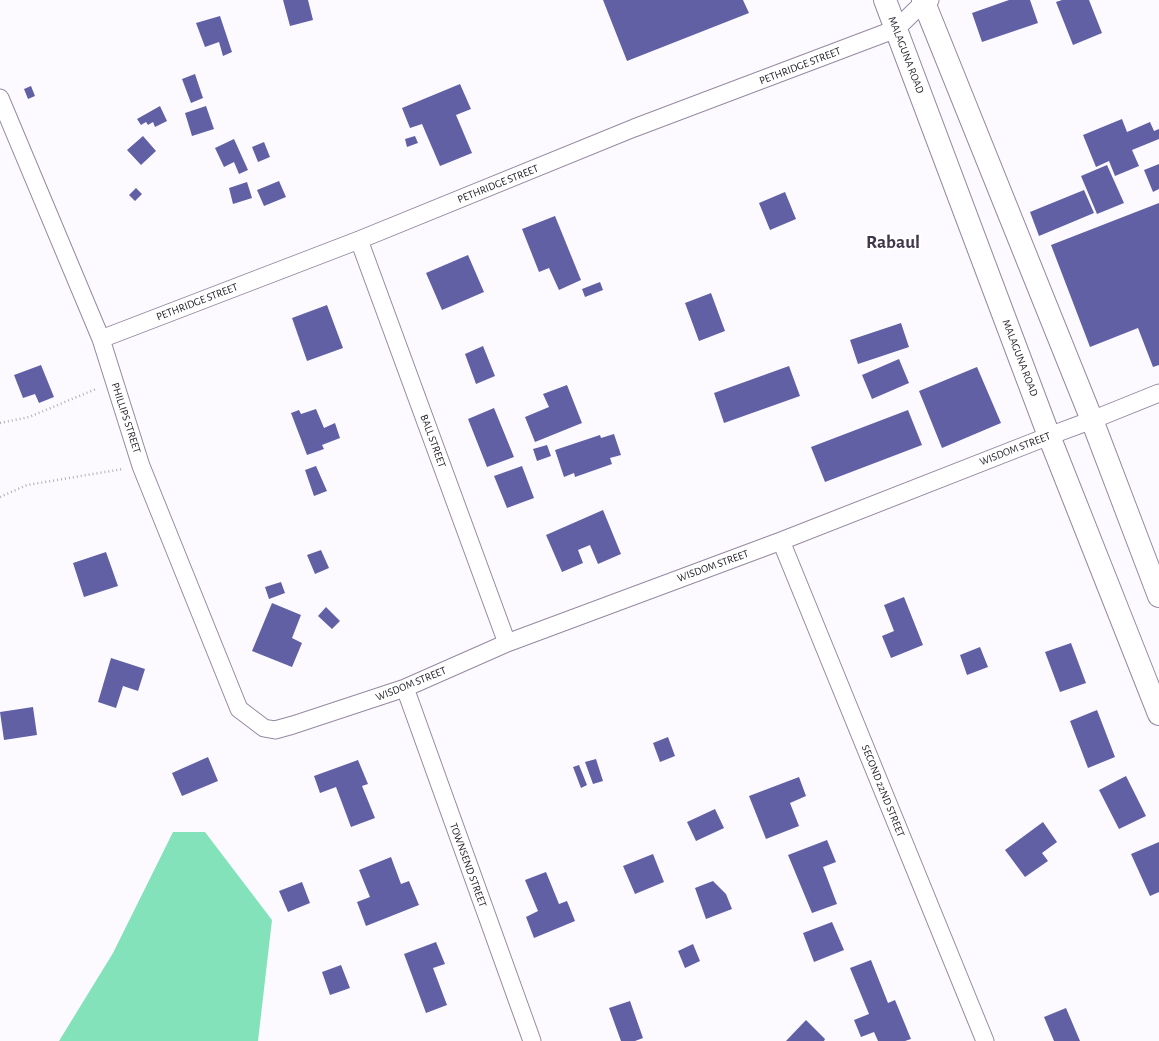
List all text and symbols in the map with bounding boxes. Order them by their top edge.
street label: MALAGUNA ROAD [885,15,927,95]
street label: PETHRIDGE STREET [757,44,843,88]
street label: PETHRIDGE STREET [456,162,540,206]
district label: Rabaul [866,231,920,253]
street label: PETHRIDGE STREET [154,280,240,324]
street label: MALAGUNA ROAD [999,318,1041,398]
street label: PHILLIPS STREET [108,381,144,455]
street label: BALL STREET [417,413,449,469]
street label: WISDOM STREET [978,429,1052,469]
street label: WISDOM STREET [675,547,751,585]
street label: WISDOM STREET [374,664,448,704]
street label: SECOND 22ND STREET [858,743,908,839]
street label: TOWNSEND STREET [447,821,489,909]

